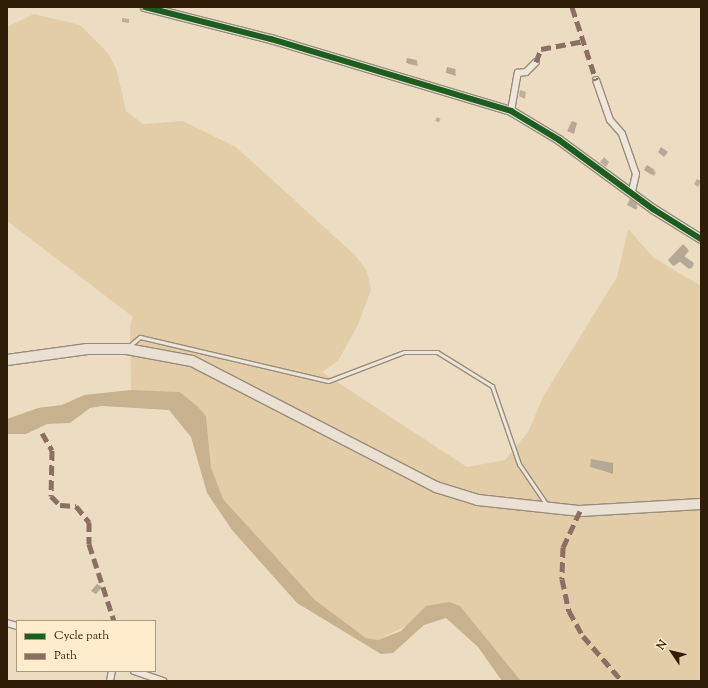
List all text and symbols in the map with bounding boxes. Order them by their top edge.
legend [16,620,156,672]
text: Cycle path [54,627,109,645]
north arrow [652,632,692,672]
text: N [653,637,671,653]
text: Path [54,647,77,665]

